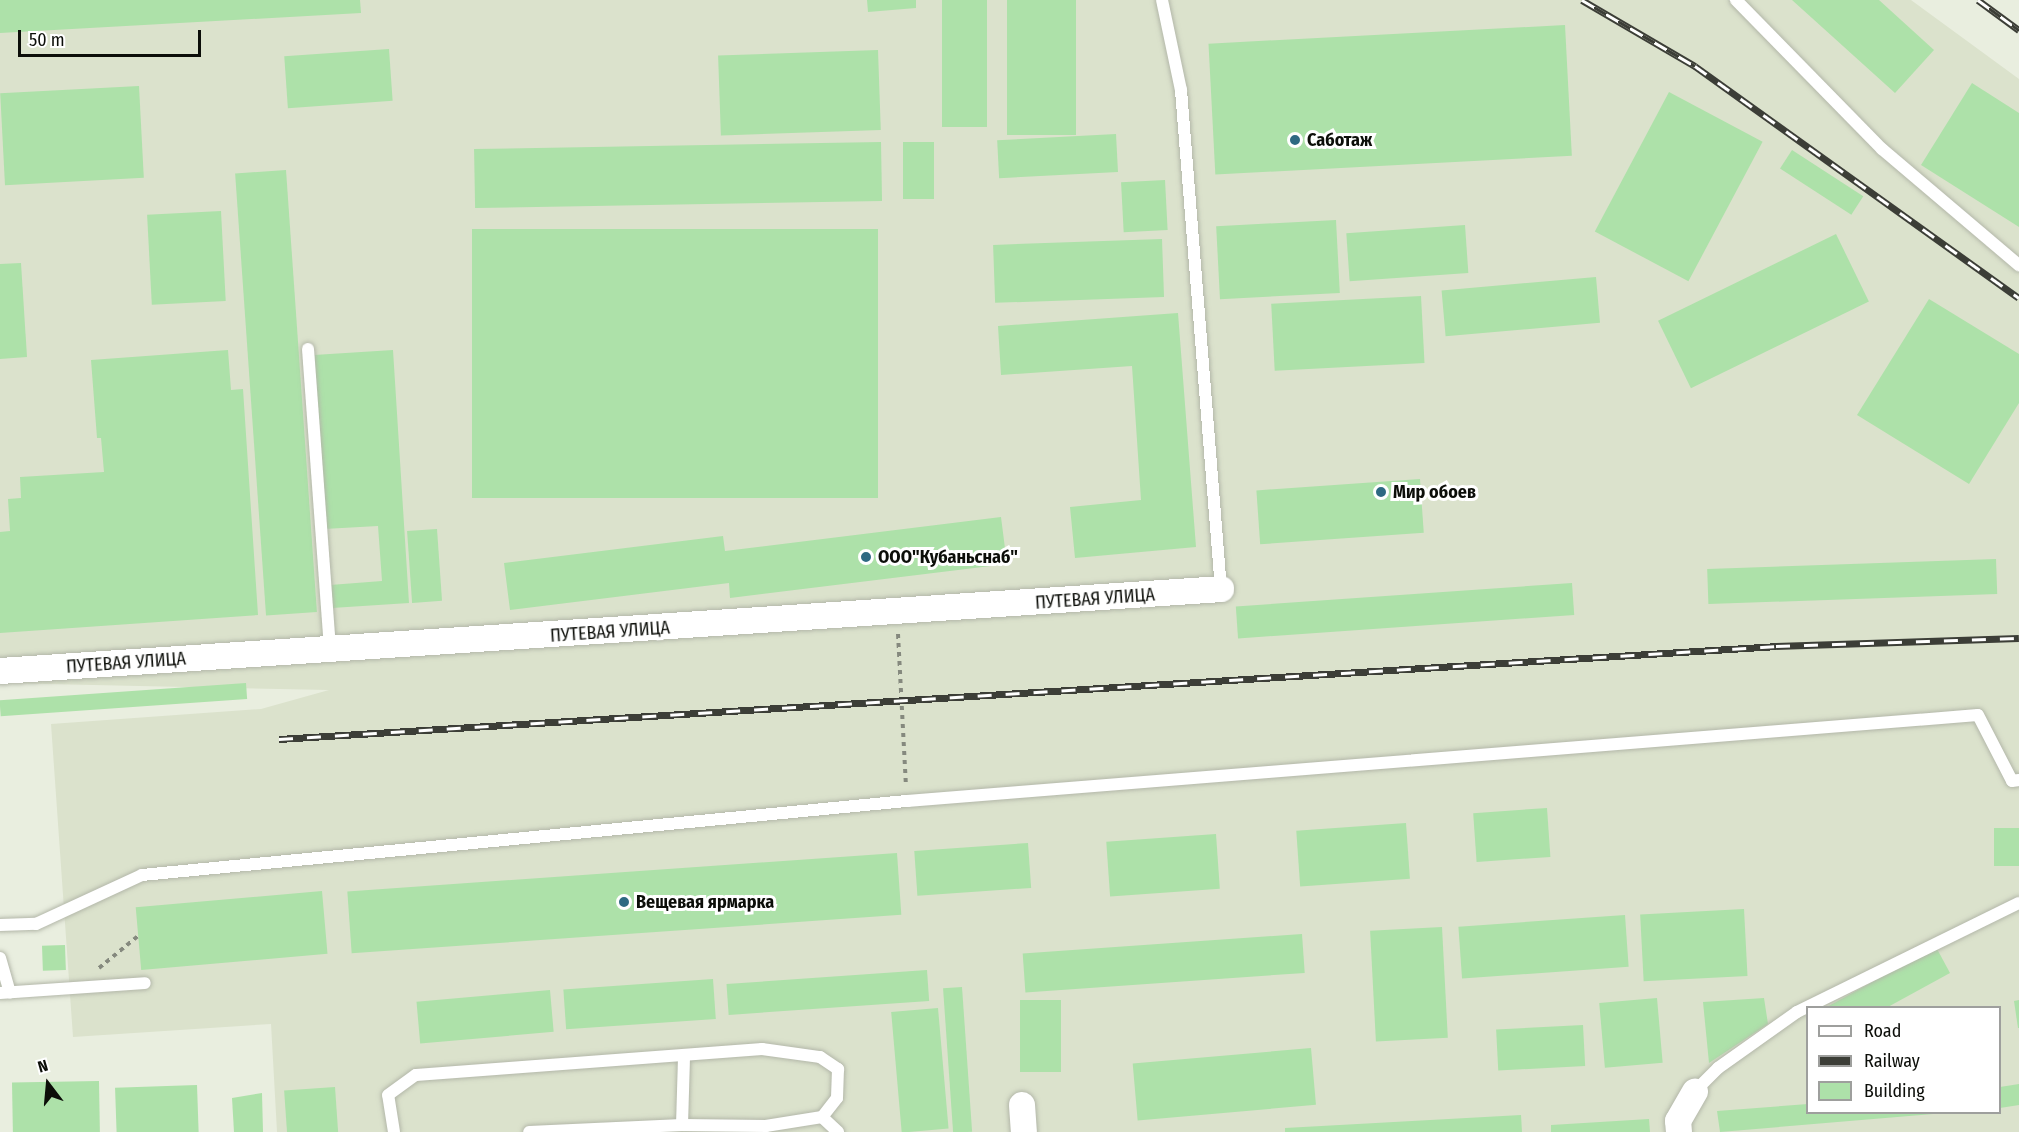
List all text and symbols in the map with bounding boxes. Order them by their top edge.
scale bar [21,18,204,56]
text: 50 m [29,29,65,51]
place label: Саботаж [1307,129,1372,151]
marker: Саботаж [1288,133,1302,147]
place label: Мир обоев [1393,481,1476,503]
marker: Мир обоев [1374,485,1388,499]
place label: ООО"Кубаньснаб" [878,546,1018,568]
marker: ООО"Кубаньснаб" [859,550,873,564]
street label: ПУТЕВАЯ УЛИЦА [1034,584,1156,614]
street label: ПУТЕВАЯ УЛИЦА [549,617,671,647]
street label: ПУТЕВАЯ УЛИЦА [65,648,187,678]
place label: Вещевая ярмарка [636,891,774,913]
marker: Вещевая ярмарка [617,895,631,909]
legend [1806,1006,2001,1114]
text: Road [1864,1020,1901,1042]
text: Railway [1864,1050,1920,1072]
north arrow [18,1054,78,1114]
text: N [36,1056,50,1077]
text: Building [1864,1080,1925,1102]

